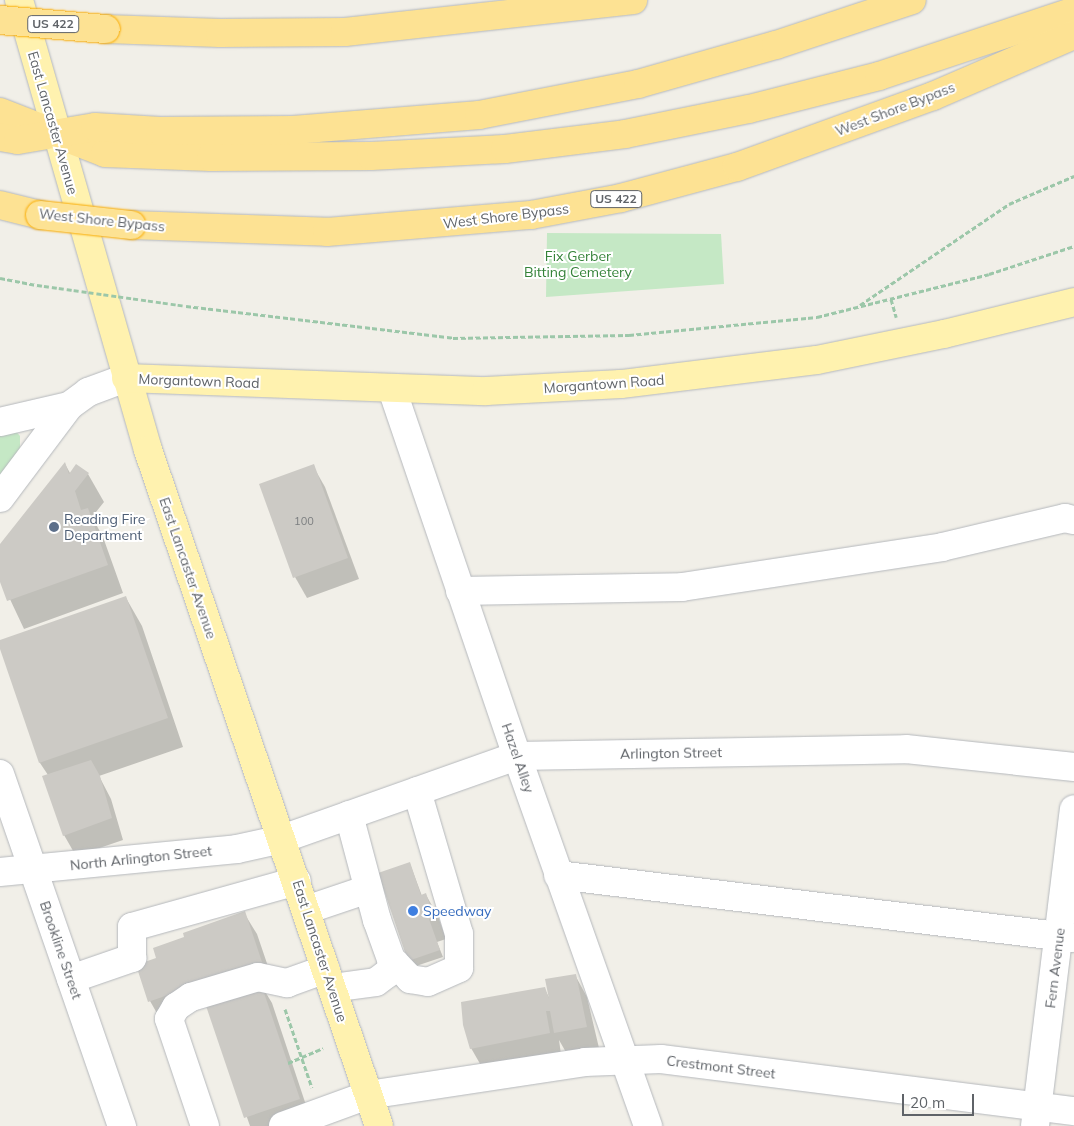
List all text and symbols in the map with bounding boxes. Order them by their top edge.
road number: US 422 [27,14,79,34]
street label: East Lancaster Avenue [24,49,82,197]
street label: West Shore Bypass [833,78,957,140]
road number: US 422 [590,190,642,208]
street label: West Shore Bypass [442,200,570,232]
street label: West Shore Bypass [38,205,166,235]
park label: Fix Gerber Bitting Cemetery [524,248,632,280]
street label: Morgantown Road [138,370,260,392]
street label: Morgantown Road [543,371,665,397]
street label: East Lancaster Avenue [156,495,220,641]
place label: Reading Fire Department [64,511,145,544]
house number: 100 [294,514,314,528]
marker: Reading Fire Department [48,521,60,533]
street label: Hazel Alley [498,721,538,795]
street label: Arlington Street [620,744,722,762]
street label: North Arlington Street [69,842,213,874]
street label: East Lancaster Avenue [289,878,351,1024]
street label: Brookline Street [36,899,86,1001]
place label: Speedway [423,903,492,919]
marker: Speedway [407,905,419,917]
street label: Fern Avenue [1042,927,1068,1009]
street label: Crestmont Street [666,1052,776,1082]
scale bar [904,1084,976,1116]
text: 20 m [910,1093,945,1112]

